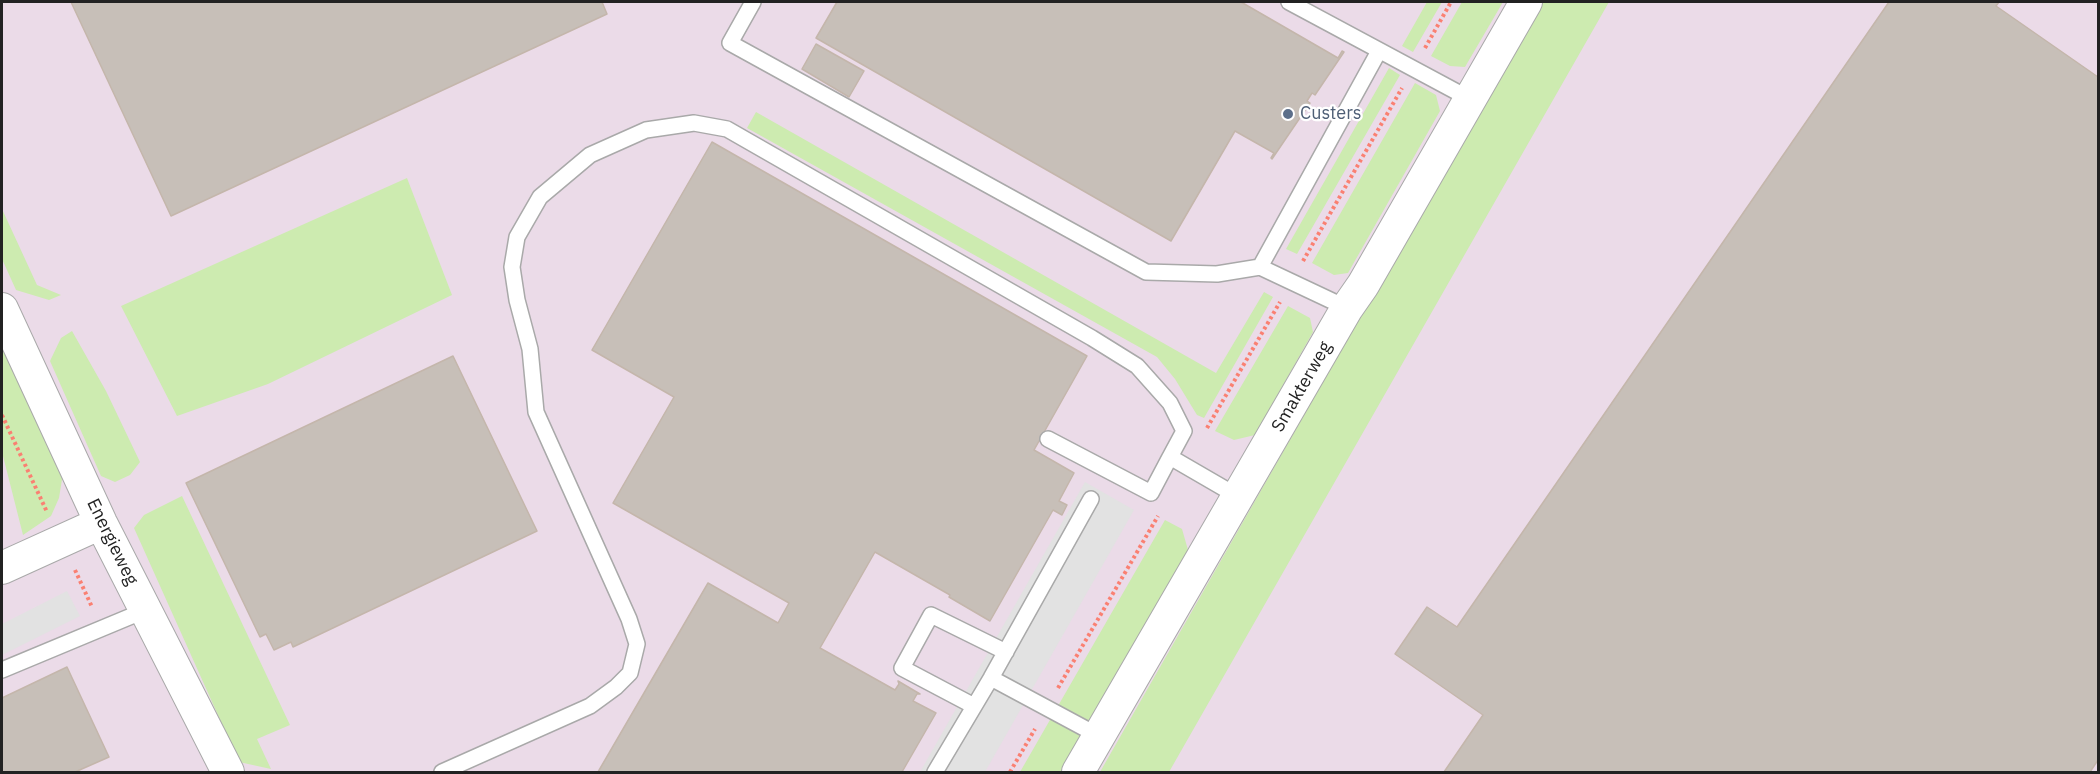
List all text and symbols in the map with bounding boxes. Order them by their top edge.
place label: Custers [1300,103,1362,125]
marker: Custers [1281,107,1295,121]
street label: Smakterweg [1267,338,1337,436]
street label: Energieweg [82,495,142,589]

